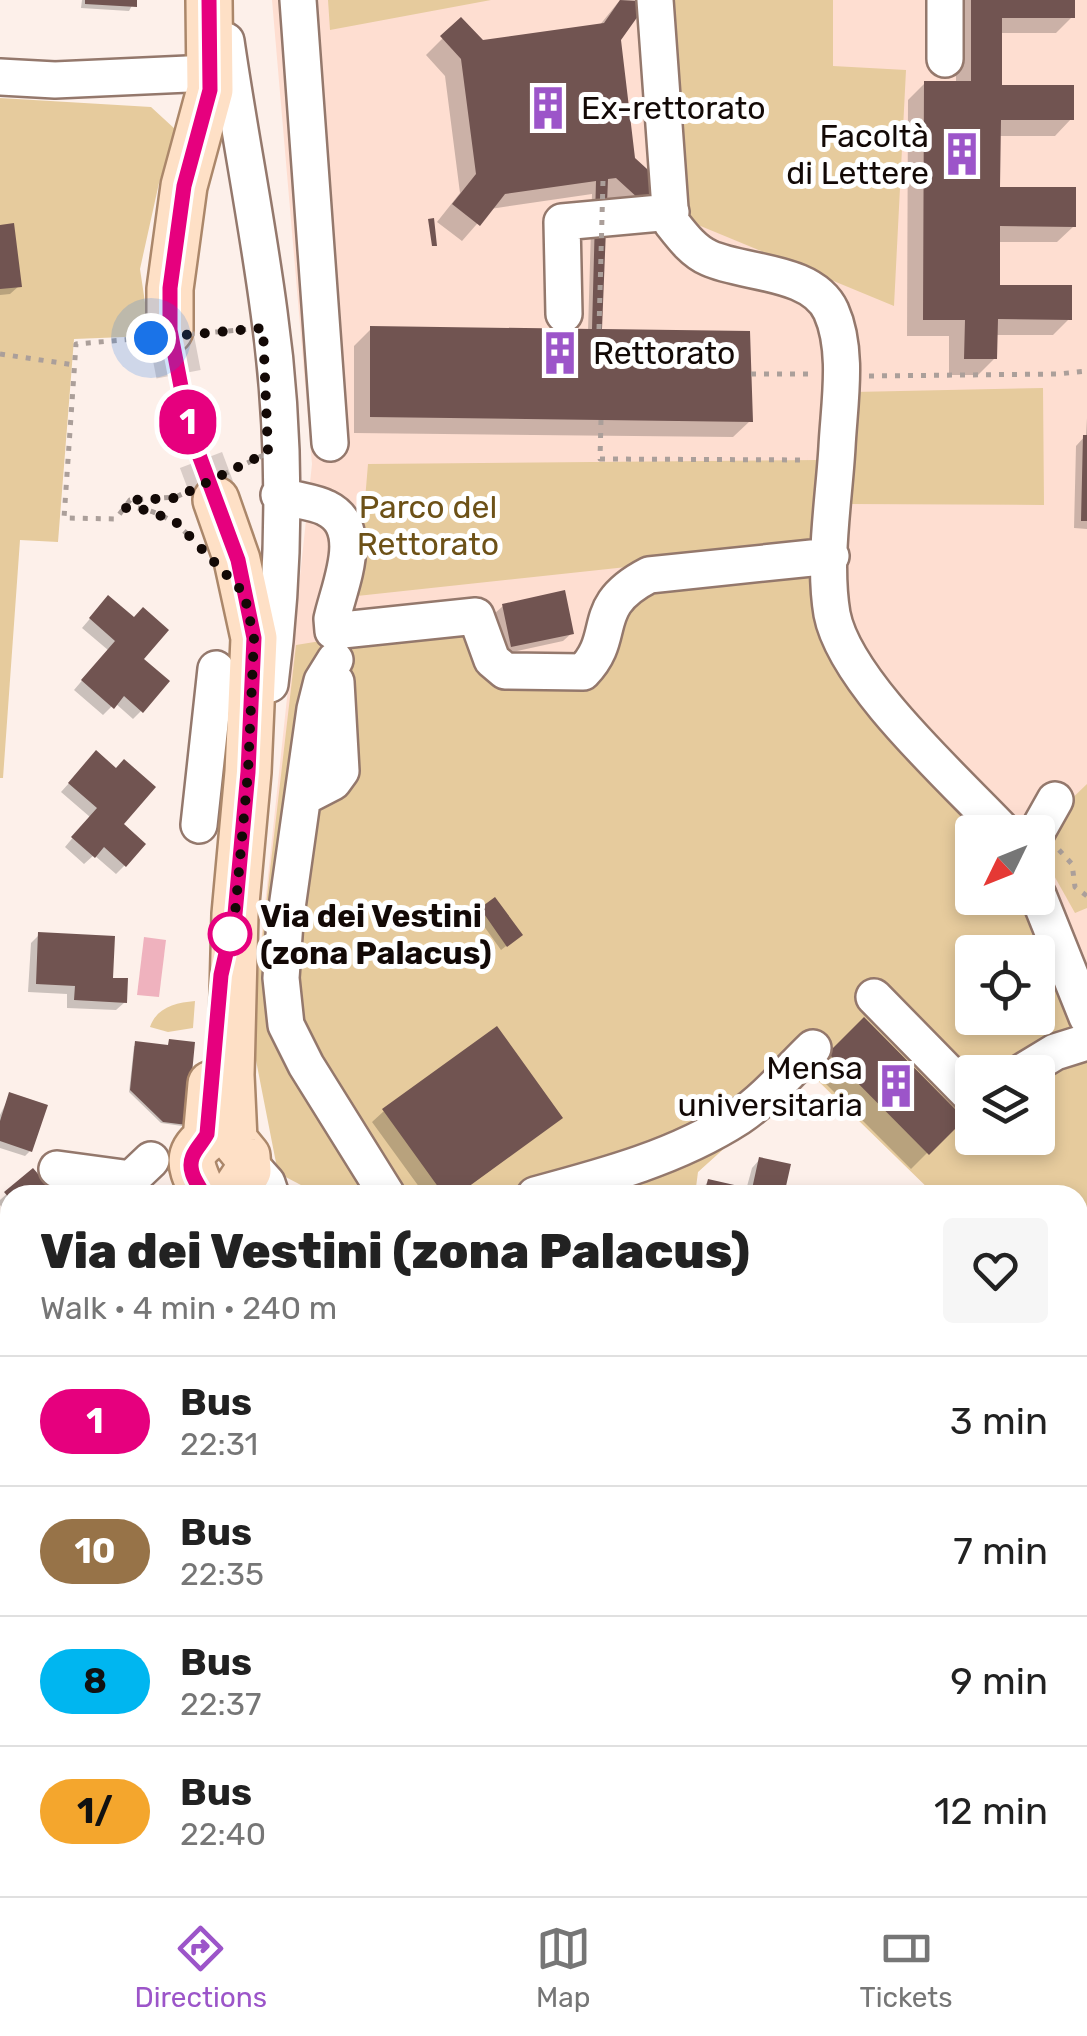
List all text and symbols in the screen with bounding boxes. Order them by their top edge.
building icon: Ex-rettorato [524,84,572,132]
place label: Ex-rettorato [581,89,766,127]
place label: Facoltà di Lettere [786,117,929,192]
building icon: Facoltà di Lettere [938,130,986,178]
your location [126,313,176,363]
building icon: Rettorato [536,329,584,377]
place label: Rettorato [593,334,735,372]
line badge: 1 [156,390,220,454]
text: 1 [179,401,197,443]
park label: Parco del Rettorato [357,488,499,563]
north arrow [955,815,1055,915]
map controls [955,815,1055,1155]
place label: Via dei Vestini (zona Palacus) [260,897,492,972]
marker: Via dei Vestini (zona Palacus) [209,913,251,955]
button: locate [955,935,1055,1035]
place label: Mensa universitaria [678,1049,863,1124]
button: layers [955,1055,1055,1155]
building icon: Mensa universitaria [872,1062,920,1110]
button: heart [943,1218,1048,1323]
text: Via dei Vestini (zona Palacus) [40,1223,750,1280]
text: Walk · 4 min · 240 m [40,1289,337,1327]
text: Bus [180,1379,252,1425]
text: 3 min [950,1398,1048,1444]
text: 1 [86,1400,104,1442]
text: 22:31 [180,1425,258,1463]
text: Bus [180,1509,252,1555]
text: 7 min [953,1528,1048,1574]
text: 10 [74,1530,116,1572]
text: 22:35 [180,1555,264,1593]
text: Bus [180,1639,252,1685]
text: 9 min [950,1658,1048,1704]
text: 8 [83,1660,107,1702]
text: 22:37 [180,1685,261,1723]
text: Bus [180,1769,252,1815]
text: 12 min [934,1788,1048,1834]
text: 1/ [77,1790,113,1832]
text: 22:40 [180,1815,266,1853]
tab: Directions [134,1921,267,2014]
tab: Map [536,1921,591,2014]
tab: Tickets [860,1921,953,2014]

